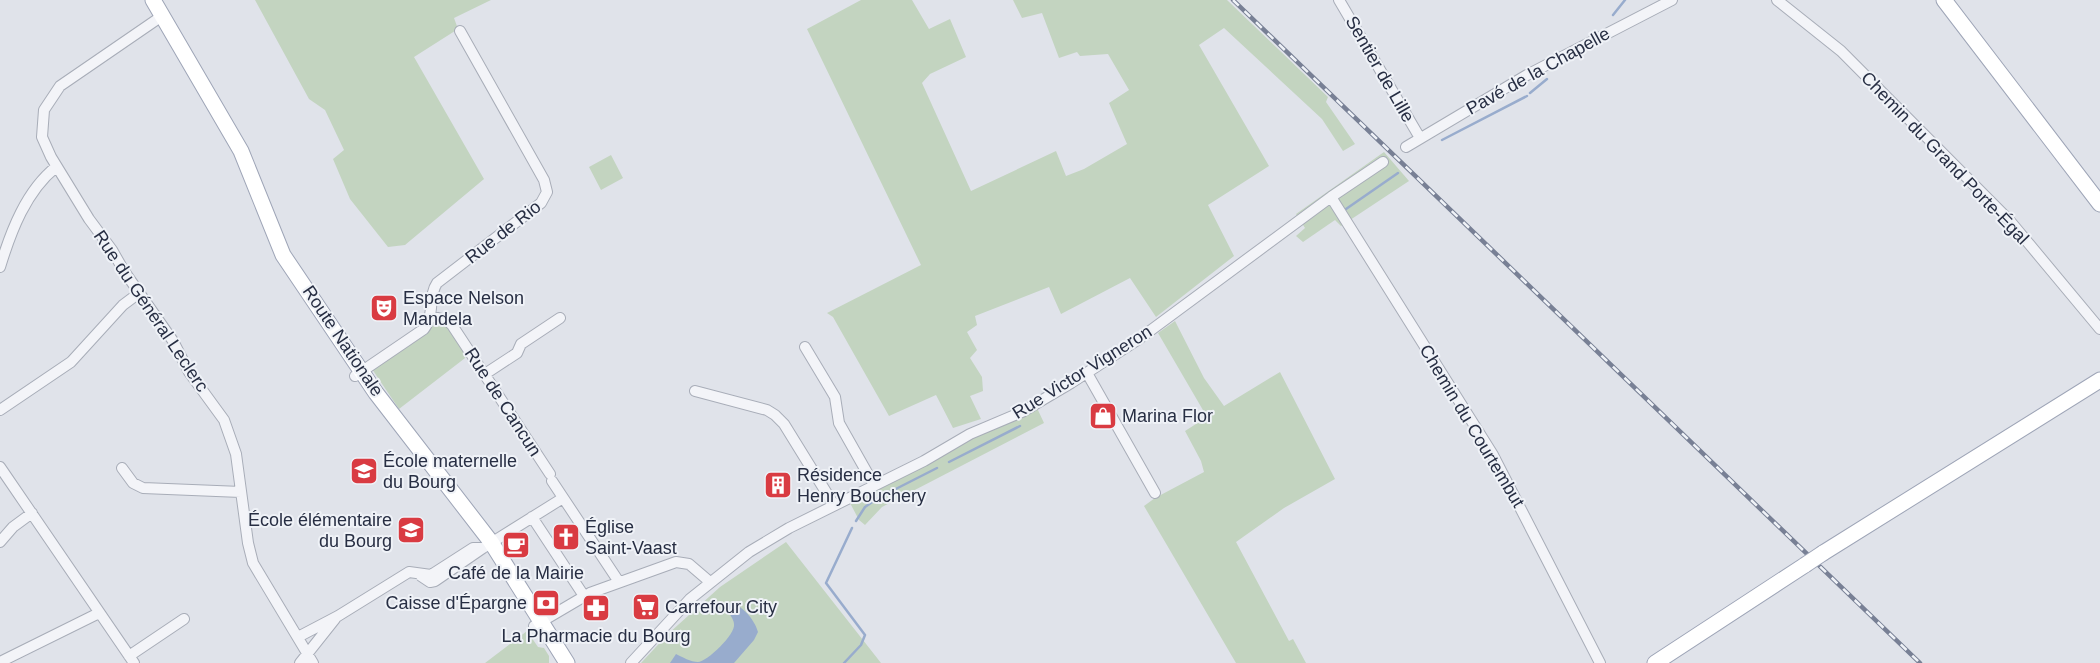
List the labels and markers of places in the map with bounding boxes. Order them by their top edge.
place label: Espace Nelson Mandela [403,288,524,329]
theatre icon: Espace Nelson Mandela [369,293,399,323]
shop icon: Marina Flor [1088,401,1118,431]
place label: Marina Flor [1122,406,1213,426]
place label: École maternelle du Bourg [383,451,517,492]
school or university icon: École maternelle du Bourg [349,456,379,486]
place label: Résidence Henry Bouchery [797,465,926,506]
building icon: Résidence Henry Bouchery [763,470,793,500]
place label: École élémentaire du Bourg [248,510,392,551]
school or university icon: École élémentaire du Bourg [396,515,426,545]
place label: Église Saint-Vaast [585,517,677,558]
church icon: Église Saint-Vaast [551,522,581,552]
cafe icon: Café de la Mairie [501,530,531,560]
place label: Café de la Mairie [448,563,584,583]
bank icon: Caisse d'Épargne [531,588,561,618]
supermarket icon: Carrefour City [631,592,661,622]
place label: Caisse d'Épargne [385,593,527,613]
pharmacy icon: La Pharmacie du Bourg [581,593,611,623]
place label: Carrefour City [665,597,777,617]
place label: La Pharmacie du Bourg [501,626,691,646]

